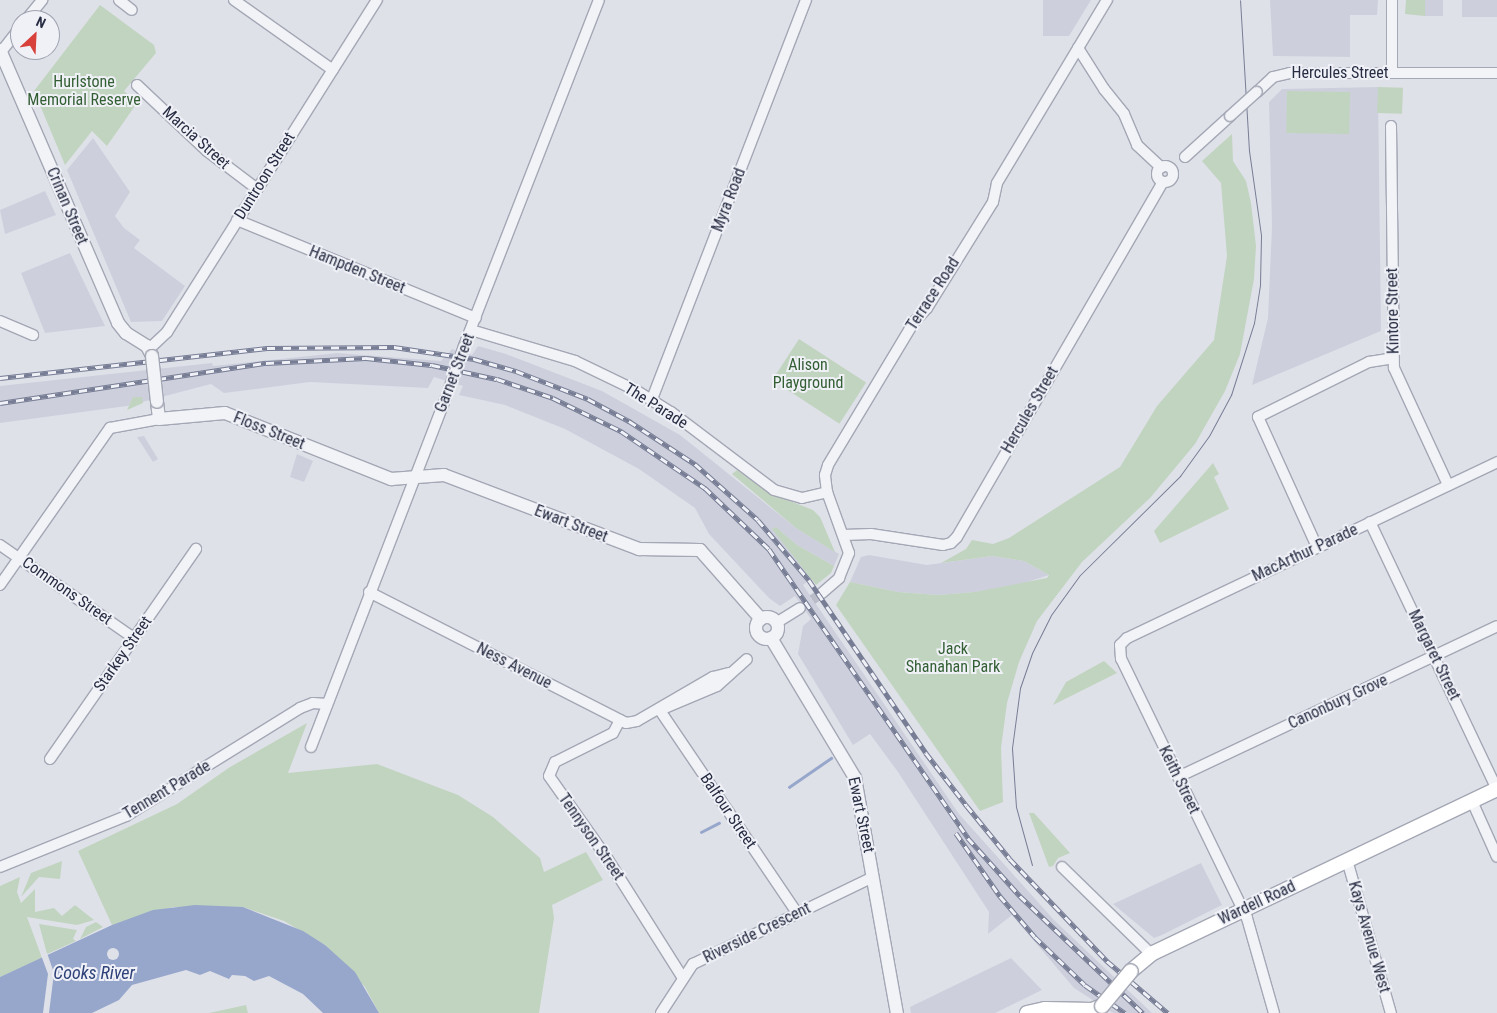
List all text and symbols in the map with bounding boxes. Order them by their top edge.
north arrow [10,10,60,60]
text: N [34,13,48,31]
street label: Hercules Street [1292,63,1388,83]
park label: Hurlstone Memorial Reserve [27,72,141,110]
street label: Marcia Street [158,103,234,173]
street label: Duntroon Street [231,129,299,223]
street label: Crinan Street [42,165,92,247]
street label: Myra Road [708,165,750,235]
street label: Hampden Street [306,242,408,298]
street label: Terrace Road [902,254,964,334]
street label: Kintore Street [1383,268,1403,354]
street label: Garnet Street [431,331,479,415]
park label: Alison Playground [773,355,843,393]
street label: Hercules Street [997,363,1063,457]
street label: The Parade [621,379,691,433]
street label: Floss Street [231,408,307,454]
street label: Ewart Street [532,501,610,547]
street label: MacArthur Parade [1249,520,1361,586]
street label: Commons Street [18,553,116,629]
street label: Margaret Street [1404,607,1464,703]
street label: Starkey Street [90,613,156,695]
street label: Ness Avenue [473,639,555,693]
park label: Jack Shanahan Park [906,639,1000,677]
street label: Canonbury Grove [1285,671,1391,733]
street label: Keith Street [1154,743,1204,817]
street label: Tennent Parade [120,756,214,824]
street label: Balfour Street [696,770,760,852]
street label: Ewart Street [844,775,878,855]
street label: Tennyson Street [554,790,628,884]
street label: Wardell Road [1215,877,1299,929]
street label: Kays Avenue West [1344,879,1394,995]
street label: Riverside Crescent [700,899,814,967]
water label: Cooks River [53,962,135,984]

